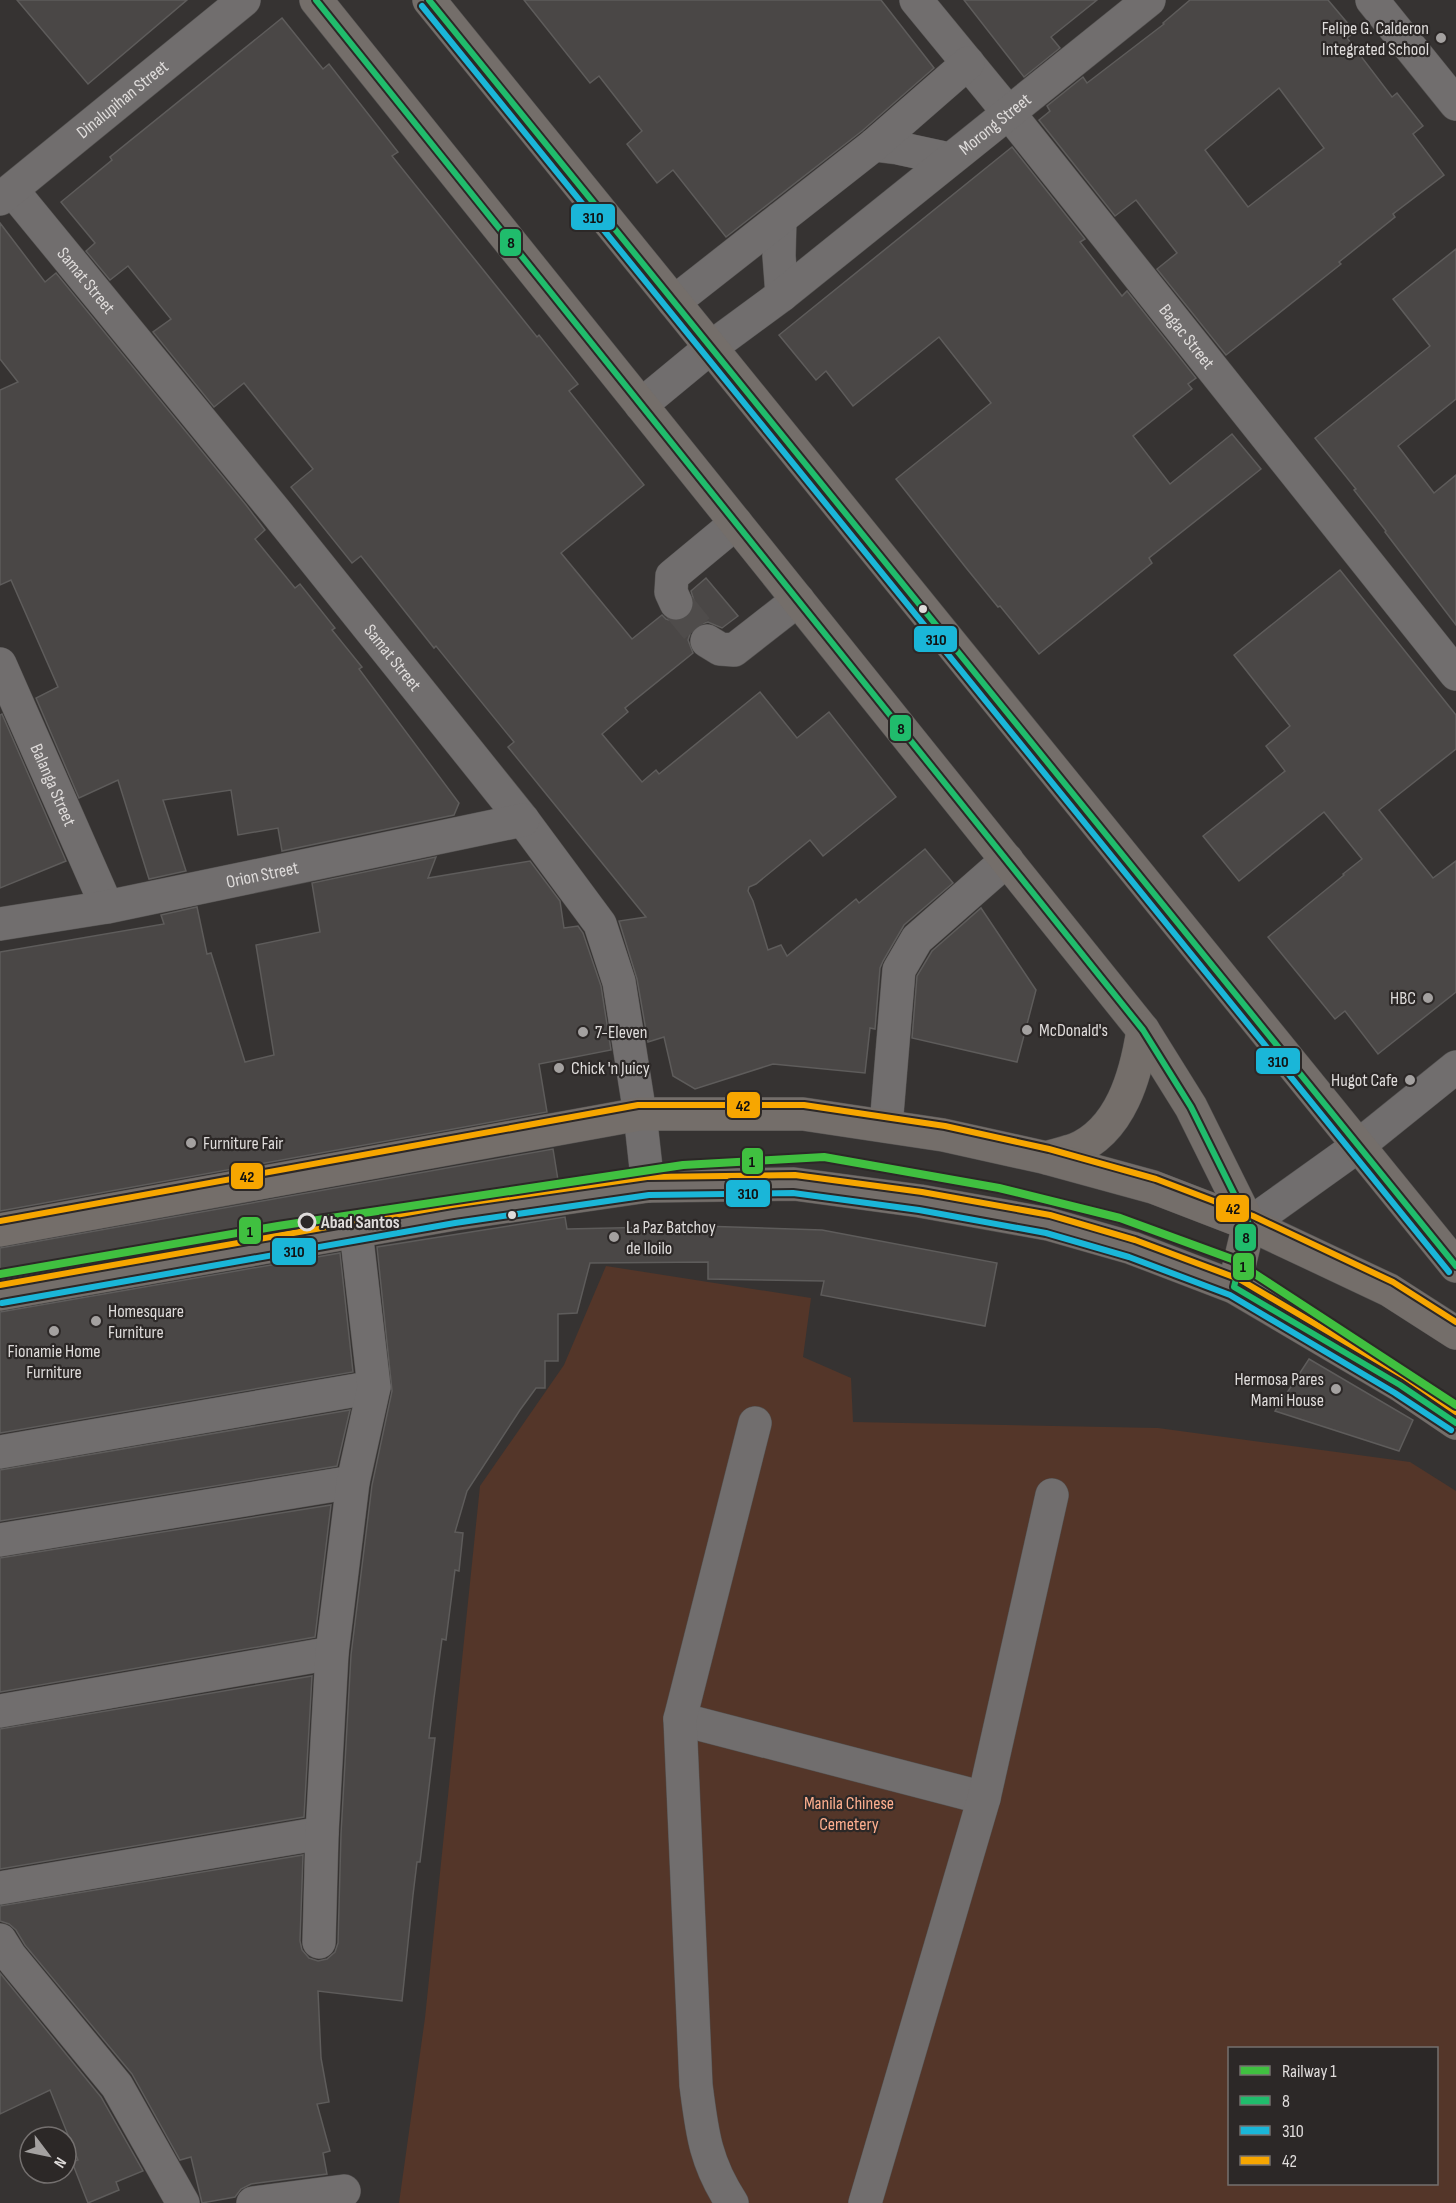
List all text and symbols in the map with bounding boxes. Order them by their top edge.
place label: Felipe G. Calderon Integrated School [1322,18,1429,60]
marker: Felipe G. Calderon Integrated School [1434,31,1448,45]
street label: Dinalupihan Street [73,56,173,143]
street label: Morong Street [955,89,1036,160]
line badge: 310 [570,203,616,231]
text: 310 [582,209,604,228]
line badge: 8 [499,228,522,257]
text: 8 [507,234,515,253]
street label: Samat Street [52,243,119,319]
street label: Bagac Street [1154,300,1219,374]
unlabelled marker [917,603,929,615]
street label: Samat Street [359,620,426,696]
line badge: 310 [913,625,958,653]
text: 310 [925,631,947,650]
line badge: 8 [889,714,912,742]
text: 8 [897,720,905,739]
street label: Balanga Street [25,741,80,830]
street label: Orion Street [224,857,301,893]
place label: HBC [1390,988,1416,1009]
marker: HBC [1421,991,1435,1005]
place label: McDonald's [1039,1020,1108,1041]
place label: 7-Eleven [595,1022,648,1043]
marker: McDonald's [1020,1023,1034,1037]
marker: 7-Eleven [576,1025,590,1039]
line badge: 310 [1255,1047,1301,1075]
text: 310 [1267,1053,1289,1072]
place label: Chick 'n Juicy [571,1058,650,1079]
marker: Chick 'n Juicy [552,1061,566,1075]
place label: Hugot Cafe [1331,1070,1398,1091]
marker: Hugot Cafe [1403,1073,1417,1087]
line badge: 42 [726,1091,761,1119]
text: 42 [736,1097,750,1116]
place label: Furniture Fair [203,1133,283,1154]
marker: Furniture Fair [184,1136,198,1150]
line badge: 1 [741,1147,764,1175]
text: 1 [749,1153,756,1172]
line badge: 42 [230,1162,264,1190]
text: 42 [240,1168,254,1187]
line badge: 310 [725,1179,771,1208]
text: 310 [737,1185,759,1204]
line badge: 42 [1215,1194,1250,1223]
text: 42 [1226,1200,1240,1219]
unlabelled marker [506,1209,518,1221]
place label: Abad Santos [320,1212,400,1233]
marker: Abad Santos [298,1213,316,1231]
line badge: 1 [238,1216,262,1245]
place label: La Paz Batchoy de Iloilo [626,1217,716,1259]
text: 1 [247,1223,254,1242]
line badge: 8 [1234,1223,1257,1252]
text: 8 [1242,1229,1250,1248]
marker: La Paz Batchoy de Iloilo [607,1230,621,1244]
line badge: 310 [271,1237,317,1266]
text: 310 [283,1243,305,1262]
line badge: 1 [1232,1252,1255,1281]
text: 1 [1240,1258,1247,1277]
place label: Homesquare Furniture [108,1301,184,1343]
marker: Homesquare Furniture [89,1314,103,1328]
marker: Fionamie Home Furniture [47,1324,61,1338]
place label: Fionamie Home Furniture [8,1341,100,1383]
place label: Hermosa Pares Mami House [1234,1369,1324,1411]
marker: Hermosa Pares Mami House [1329,1382,1343,1396]
park label: Manila Chinese Cemetery [804,1793,894,1835]
legend [1228,2047,1438,2185]
text: Railway 1 [1282,2061,1337,2082]
text: 8 [1282,2091,1290,2112]
text: 310 [1282,2121,1304,2142]
north arrow [18,2125,78,2185]
text: 42 [1282,2151,1297,2172]
text: N [49,2153,70,2171]

